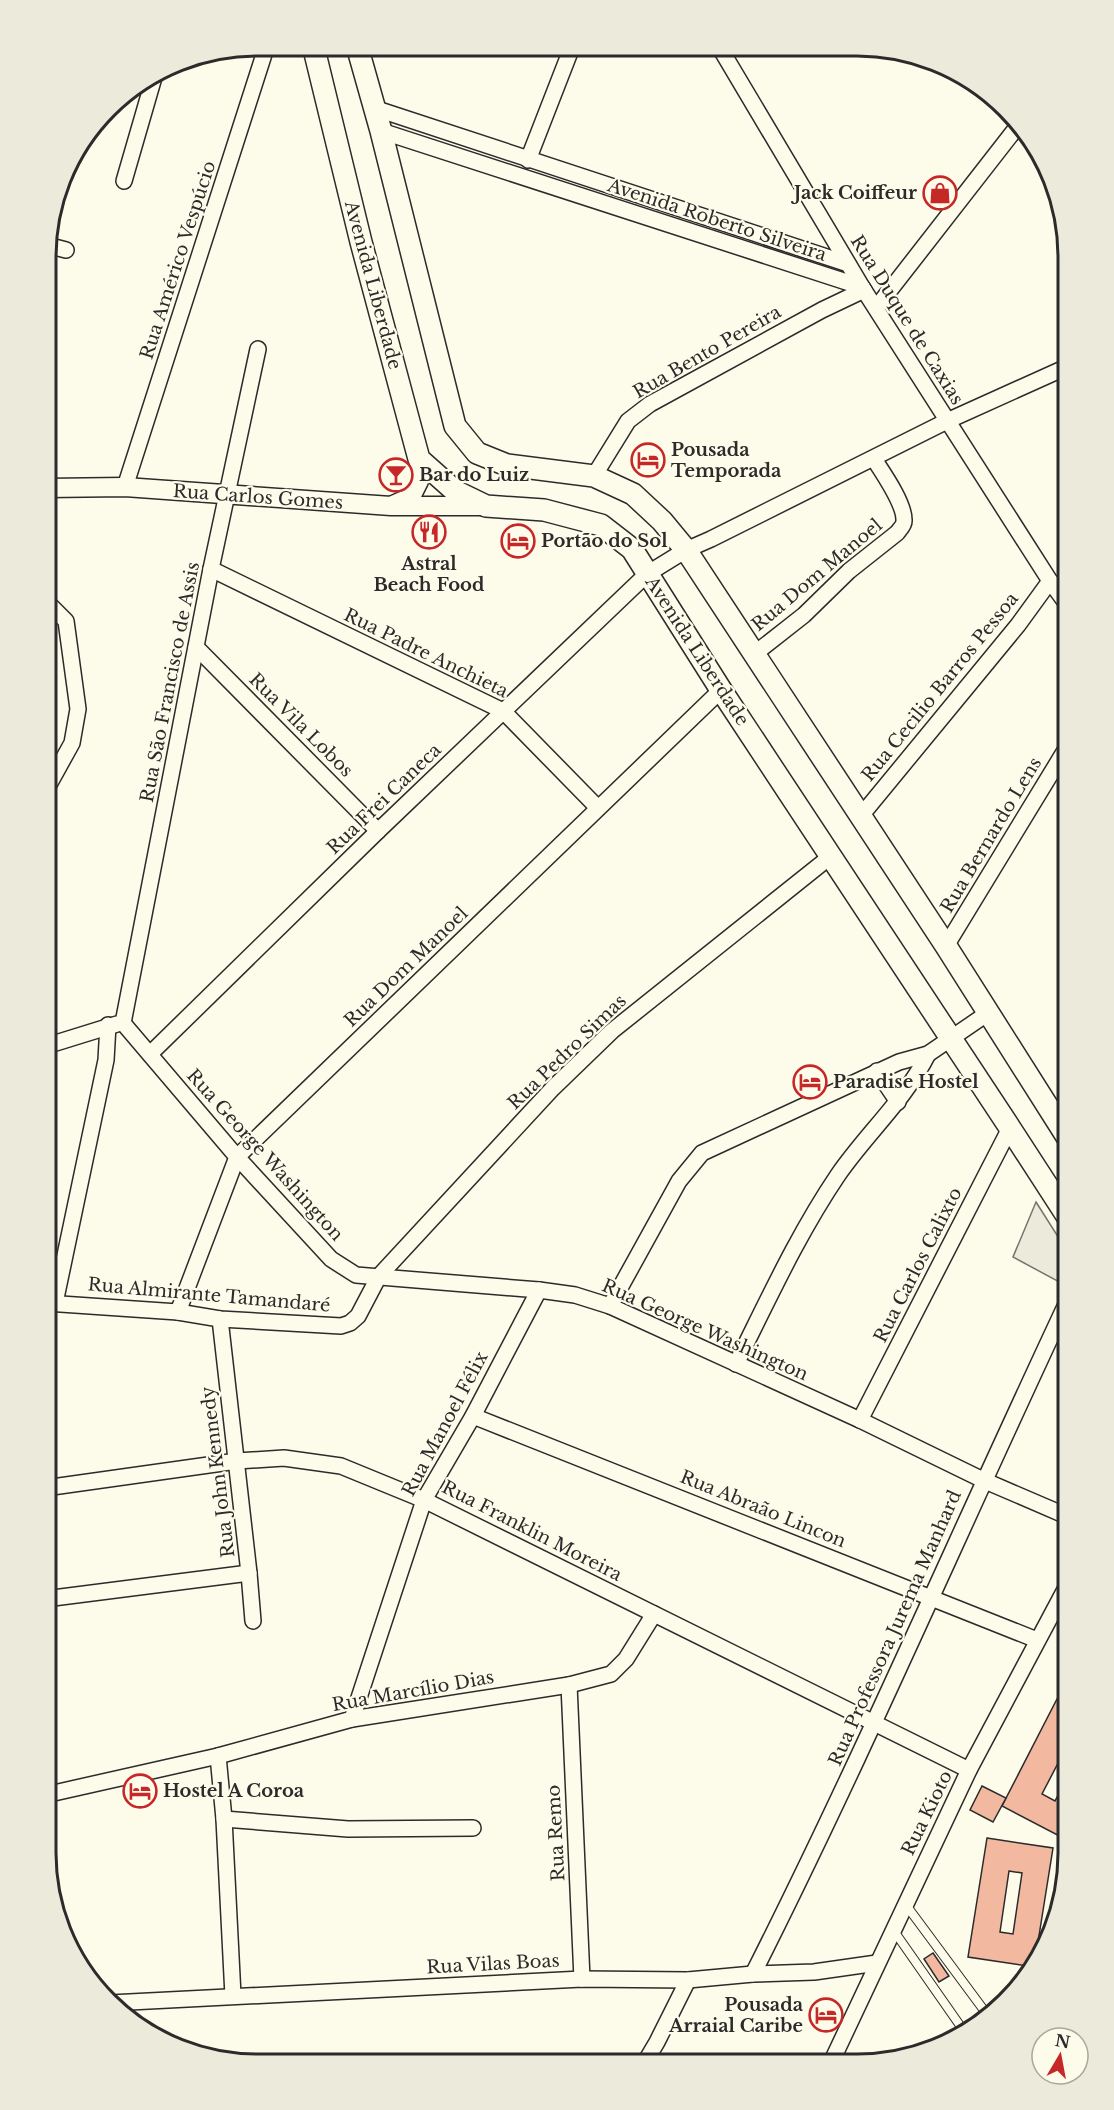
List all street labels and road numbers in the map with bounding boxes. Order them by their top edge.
street label: Rua Américo Vespúcio [135,158,221,362]
street label: Avenida Roberto Silveira [604,174,829,266]
street label: Avenida Liberdade [340,197,406,372]
street label: Rua Duque de Caxias [846,231,968,409]
street label: Rua Bento Pereira [629,301,785,403]
street label: Rua Carlos Gomes [172,480,344,514]
street label: Rua Dom Manoel [747,514,887,636]
street label: Rua São Francisco de Assis [136,560,204,804]
street label: Avenida Liberdade [640,571,754,730]
street label: Rua Cecilio Barros Pessoa [857,588,1023,786]
street label: Rua Padre Anchieta [340,604,512,702]
street label: Rua Vila Lobos [244,668,358,782]
street label: Rua Frei Caneca [322,739,446,859]
street label: Rua Bernardo Lens [936,753,1046,917]
street label: Rua Dom Manoel [340,902,472,1032]
street label: Rua Pedro Simas [503,990,631,1114]
street label: Rua George Washington [182,1065,348,1245]
street label: Rua Carlos Calixto [869,1184,967,1346]
street label: Rua Almirante Tamandaré [87,1273,331,1317]
street label: Rua George Washington [598,1275,812,1385]
street label: Rua Manoel Félix [398,1348,492,1500]
street label: Rua John Kennedy [197,1385,239,1559]
street label: Rua Abraão Lincon [677,1466,849,1552]
street label: Rua Franklin Moreira [438,1476,626,1586]
street label: Rua Professora Jurema Manhard [824,1487,966,1769]
street label: Rua Marcílio Dias [330,1666,496,1716]
street label: Rua Kioto [897,1767,957,1859]
street label: Rua Remo [542,1784,570,1882]
street label: Rua Vilas Boas [426,1950,560,1978]

